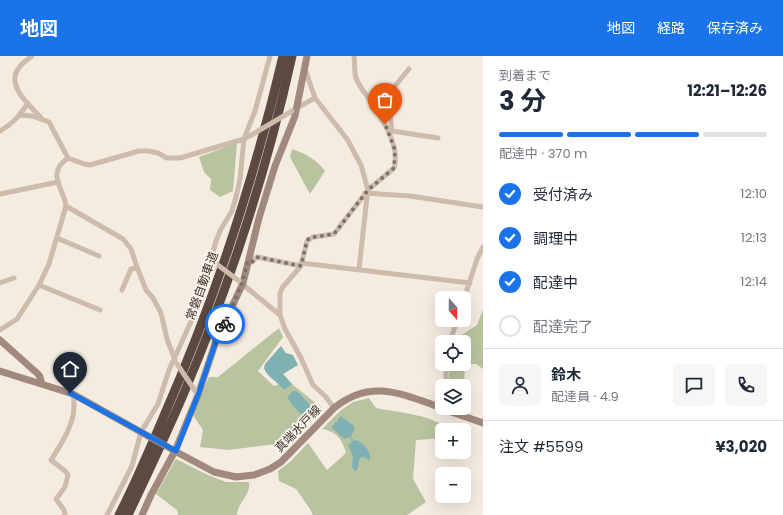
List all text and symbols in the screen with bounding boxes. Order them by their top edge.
text: 地図 [20,15,58,42]
text: 地図 [607,18,635,38]
text: 経路 [657,18,685,38]
text: 保存済み [707,18,763,38]
text: 到着まで [499,66,551,85]
text: 12:21–12:26 [687,80,767,101]
pin [368,83,402,124]
text: 3 分 [499,83,546,119]
icon: bag [374,89,396,111]
text: 配達中 · 370 m [499,144,587,163]
icon: check [499,183,521,205]
text: 受付済み [533,184,593,205]
text: 12:10 [740,184,767,203]
icon: check [499,227,521,249]
text: 調理中 [533,228,578,249]
text: 12:13 [741,228,767,247]
street label: 常磐自動車道 [181,249,222,323]
icon: check [499,271,521,293]
text: 配達中 [533,272,578,293]
text: 12:14 [740,272,767,291]
north arrow [435,291,471,327]
map controls [435,291,471,503]
courier [205,304,245,344]
icon: bike [214,313,236,335]
text: 配達完了 [533,316,593,337]
button: locate [435,335,471,371]
pin [53,352,87,393]
icon: home [59,358,81,380]
button: person [499,364,541,406]
text: 鈴木 [551,364,581,385]
button: chat [673,364,715,406]
button: phone [725,364,767,406]
button: layers [435,379,471,415]
text: 配達員 · 4.9 [551,387,619,406]
street label: 真端水戸線 [271,401,325,456]
button: + [435,423,471,459]
text: 注文 #5599 [499,436,583,457]
text: ¥3,020 [715,436,767,457]
button: − [435,467,471,503]

